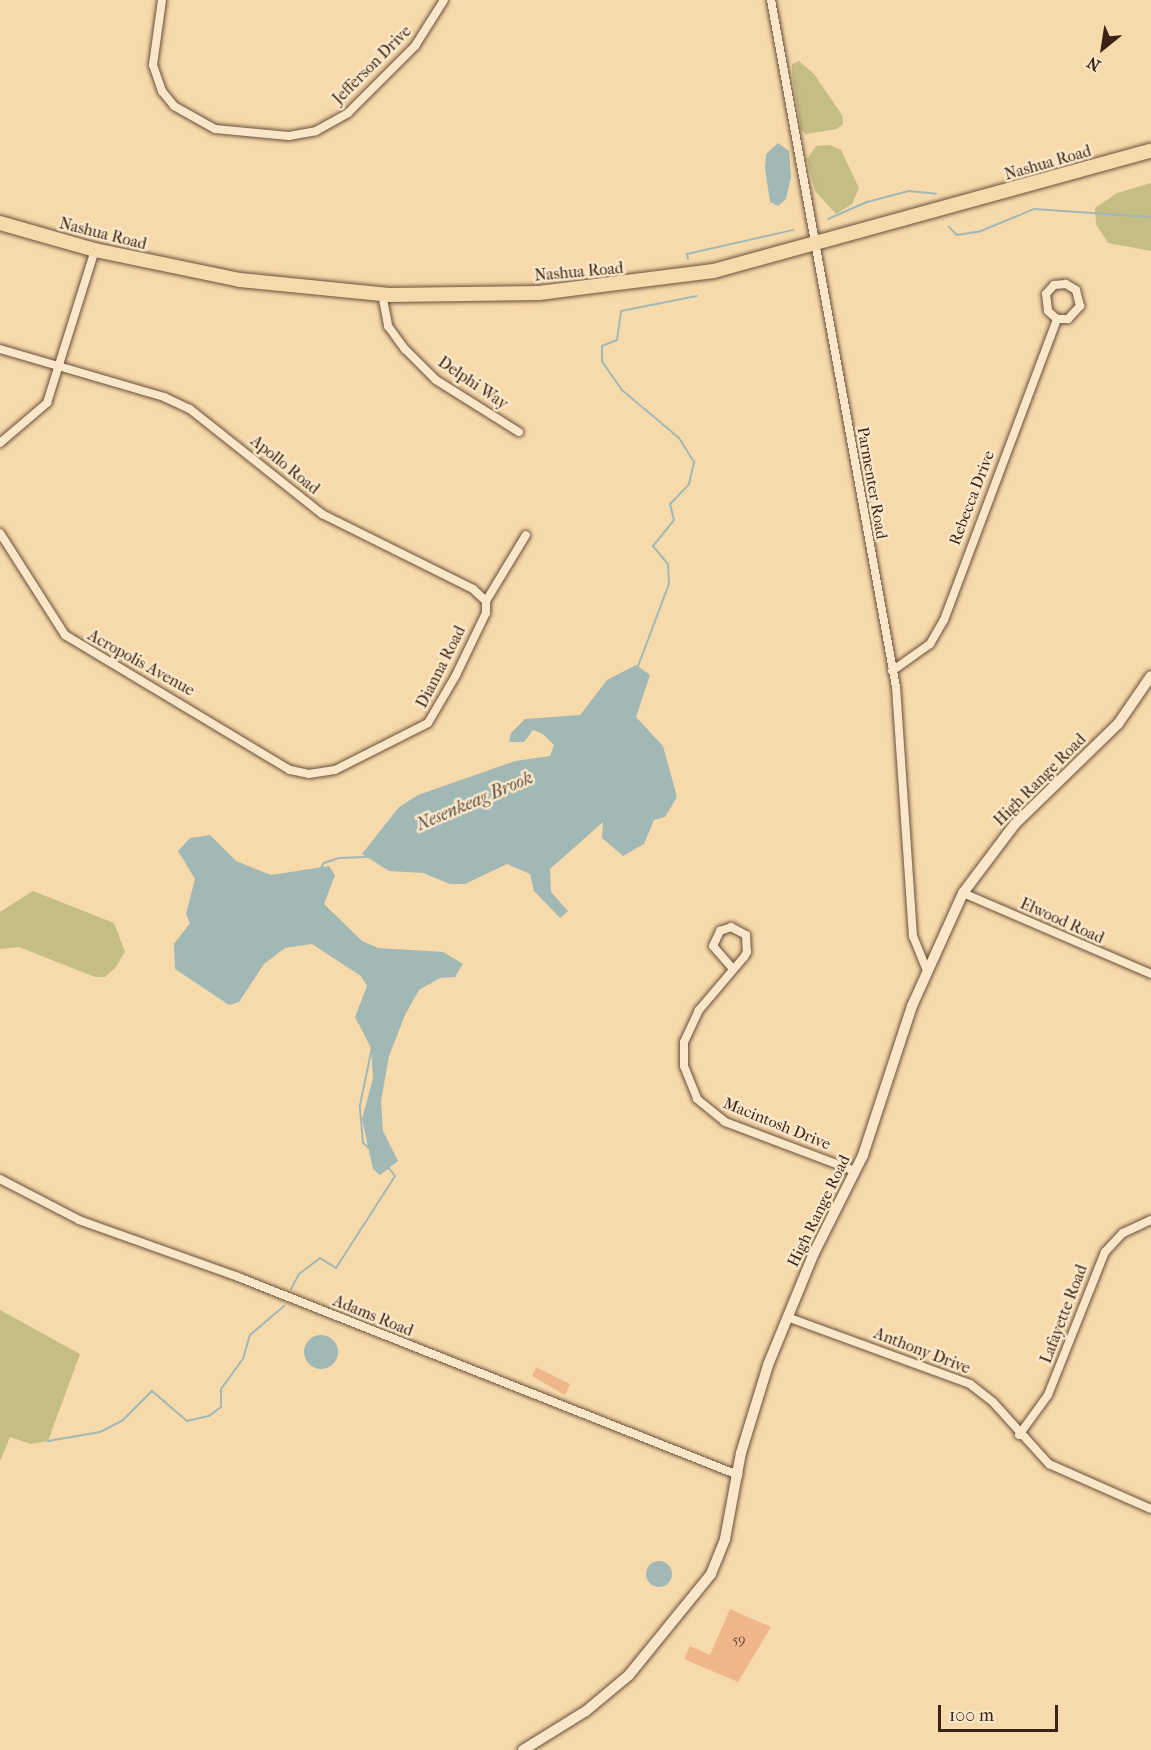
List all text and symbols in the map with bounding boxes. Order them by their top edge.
north arrow [1073,18,1133,78]
street label: Jefferson Drive [329,22,415,108]
text: N [1084,53,1104,75]
street label: Nashua Road [1002,141,1094,185]
street label: Nashua Road [57,214,149,254]
street label: Nashua Road [534,259,624,285]
street label: Delphi Way [434,353,512,413]
street label: Parmenter Road [853,425,891,541]
street label: Apollo Road [247,431,323,499]
street label: Rebecca Drive [945,448,999,548]
street label: Dianna Road [412,623,470,711]
street label: Acropolis Avenue [84,626,198,700]
street label: High Range Road [990,730,1090,830]
water label: Nesenkeag Brook [413,768,537,836]
street label: Elwood Road [1017,894,1107,948]
street label: Macintosh Drive [720,1094,834,1154]
street label: High Range Road [784,1152,854,1270]
street label: Lafayette Road [1036,1262,1092,1366]
street label: Adams Road [330,1291,416,1341]
street label: Anthony Drive [871,1324,973,1378]
house number: 59 [732,1632,746,1648]
scale bar [941,1693,1061,1731]
text: 100 m [949,1705,994,1726]

